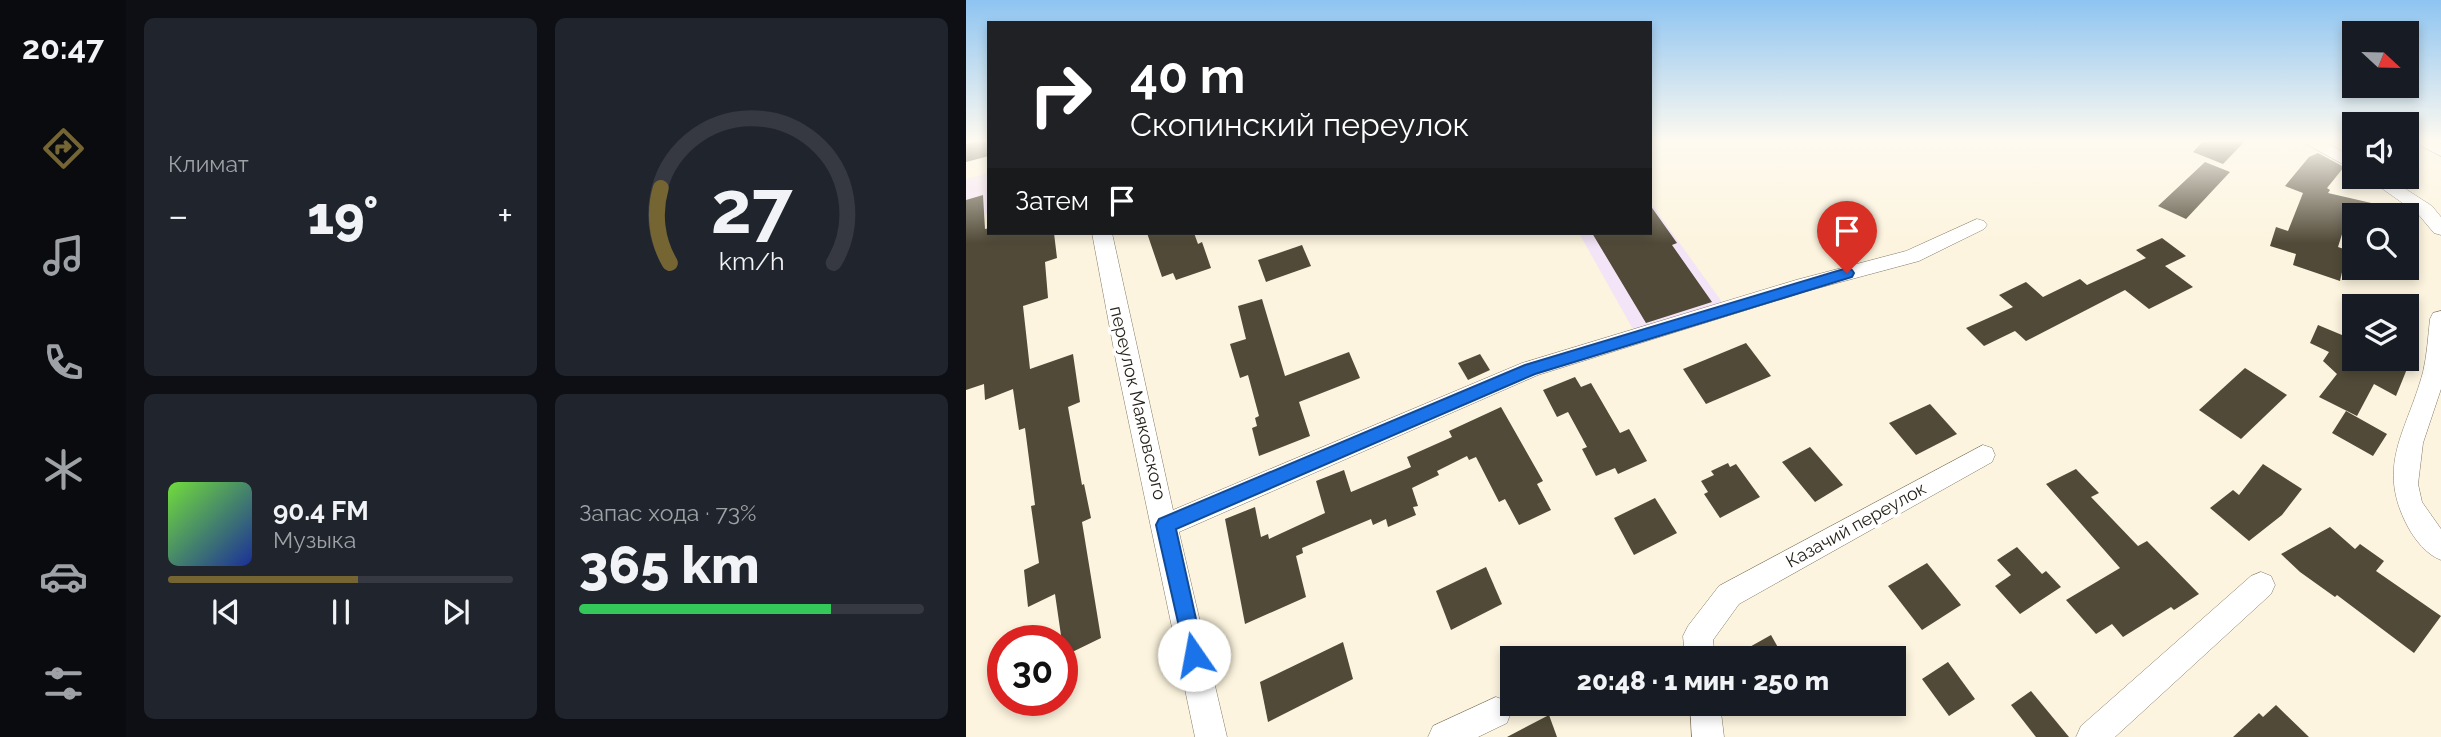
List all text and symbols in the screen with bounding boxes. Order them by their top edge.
north arrow [2342,21,2418,98]
map controls [2342,21,2419,371]
text: 20:47 [22,29,104,66]
text: 40 m [1130,47,1245,104]
icon: right [1015,49,1106,140]
text: Скопинский переулок [1130,106,1469,143]
button: sound [2342,112,2419,189]
icon: directions [39,124,88,173]
text: Климат [168,150,249,177]
text: 27 [711,165,793,250]
icon: arrive [1103,182,1141,220]
text: 19° [307,185,379,246]
text: Затем [1015,186,1089,216]
text: − [168,193,188,238]
text: + [497,193,513,238]
pin [1817,201,1877,273]
button: search [2342,203,2419,280]
icon: arrive [1828,212,1866,250]
icon: music [39,231,88,280]
text: km/h [719,246,784,276]
button: layers [2342,294,2419,371]
street label: переулок Маяковского [1106,304,1171,502]
icon: phone [39,338,88,387]
icon: climate [39,445,88,494]
street label: Казачий переулок [1782,477,1929,572]
text: 90.4 FM [273,496,369,526]
text: Запас хода · 73% [579,499,756,526]
text: Музыка [273,526,356,553]
text: 365 km [579,534,760,595]
icon: car [39,552,88,601]
icon: previous [207,593,245,631]
icon: pause [322,593,360,631]
icon: next [437,593,475,631]
position arrow [1157,618,1231,692]
speed limit sign: 30 [987,625,1078,716]
icon: filters [39,659,88,708]
text: 20:48 · 1 мин · 250 m [1577,666,1829,696]

